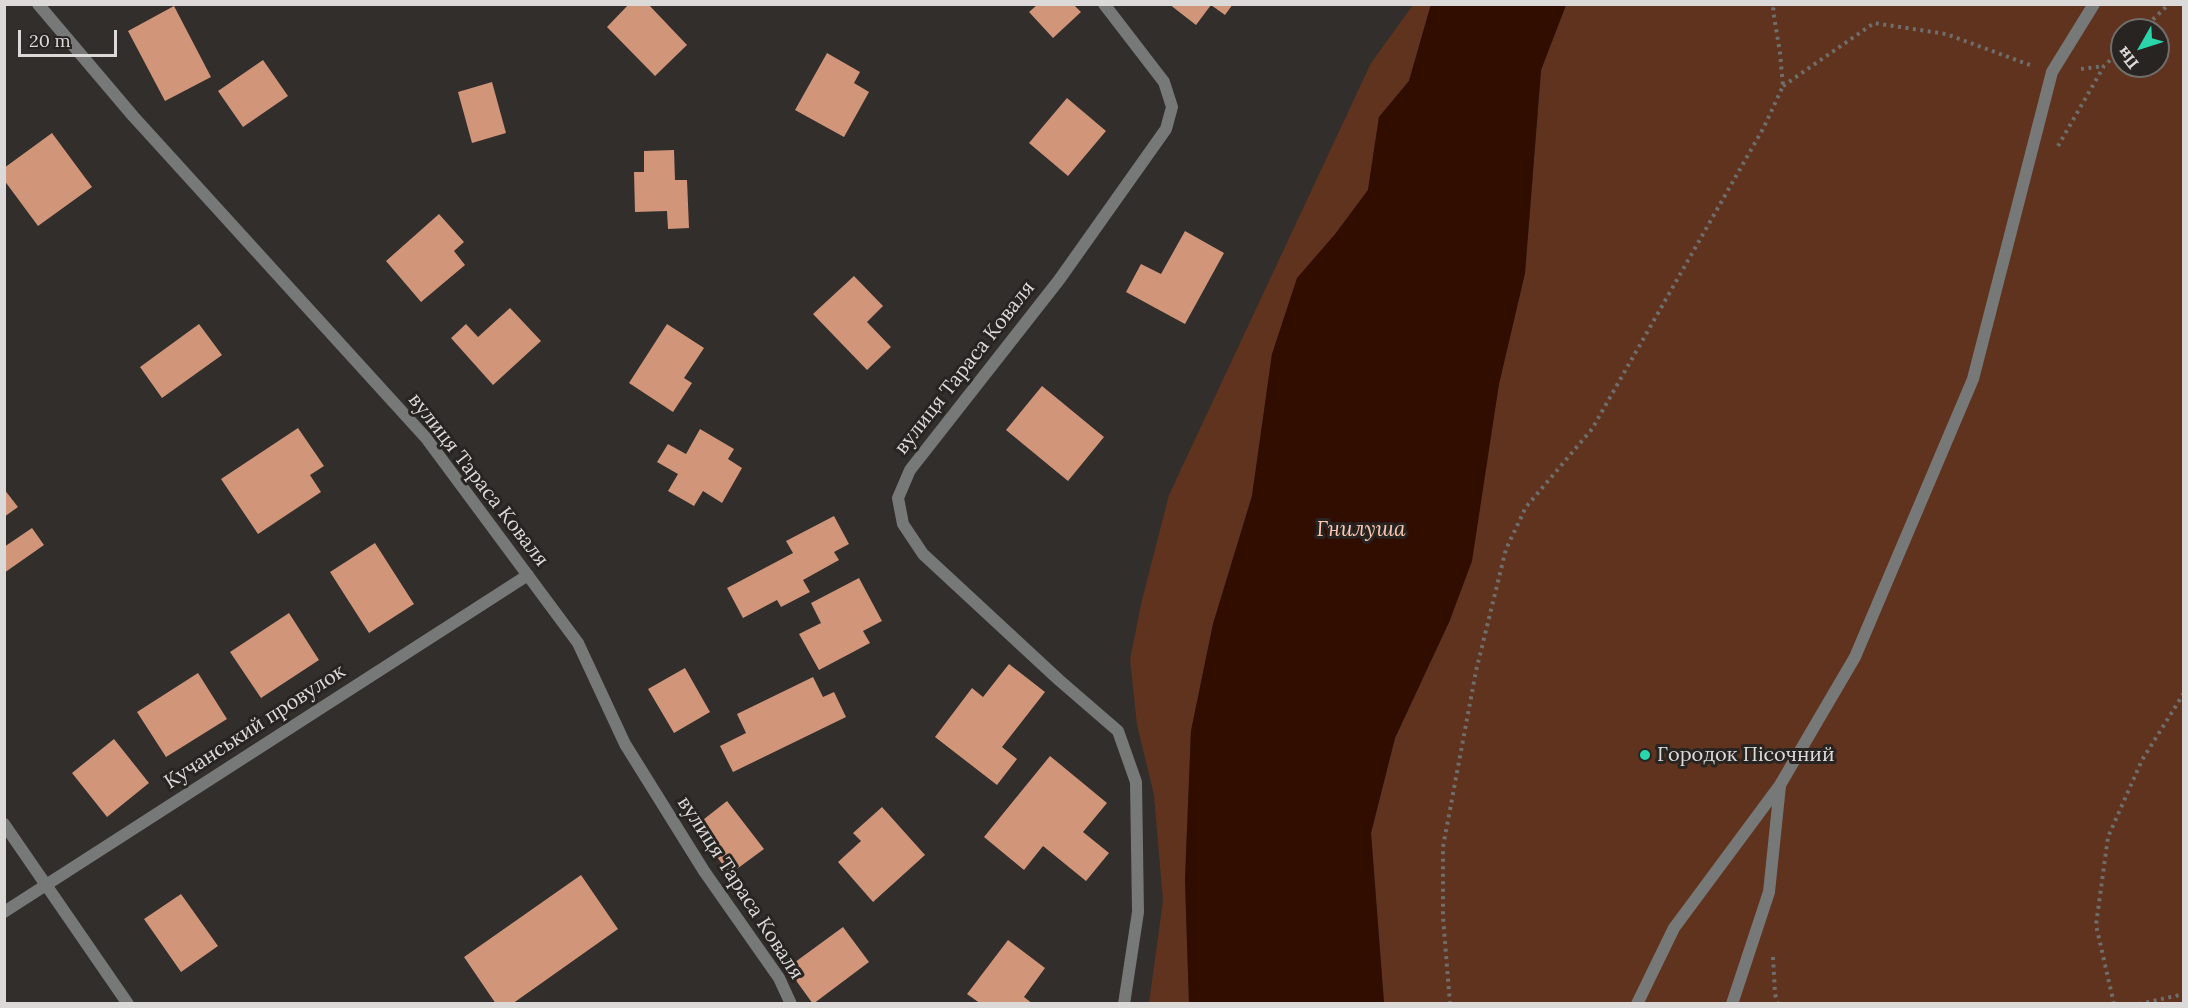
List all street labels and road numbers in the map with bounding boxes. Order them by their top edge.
street label: вулиця Тараса Коваля [890,277,1040,459]
street label: вулиця Тараса Коваля [403,389,553,571]
street label: Кучанський провулок [160,660,350,794]
street label: вулиця Тараса Коваля [672,792,808,984]

